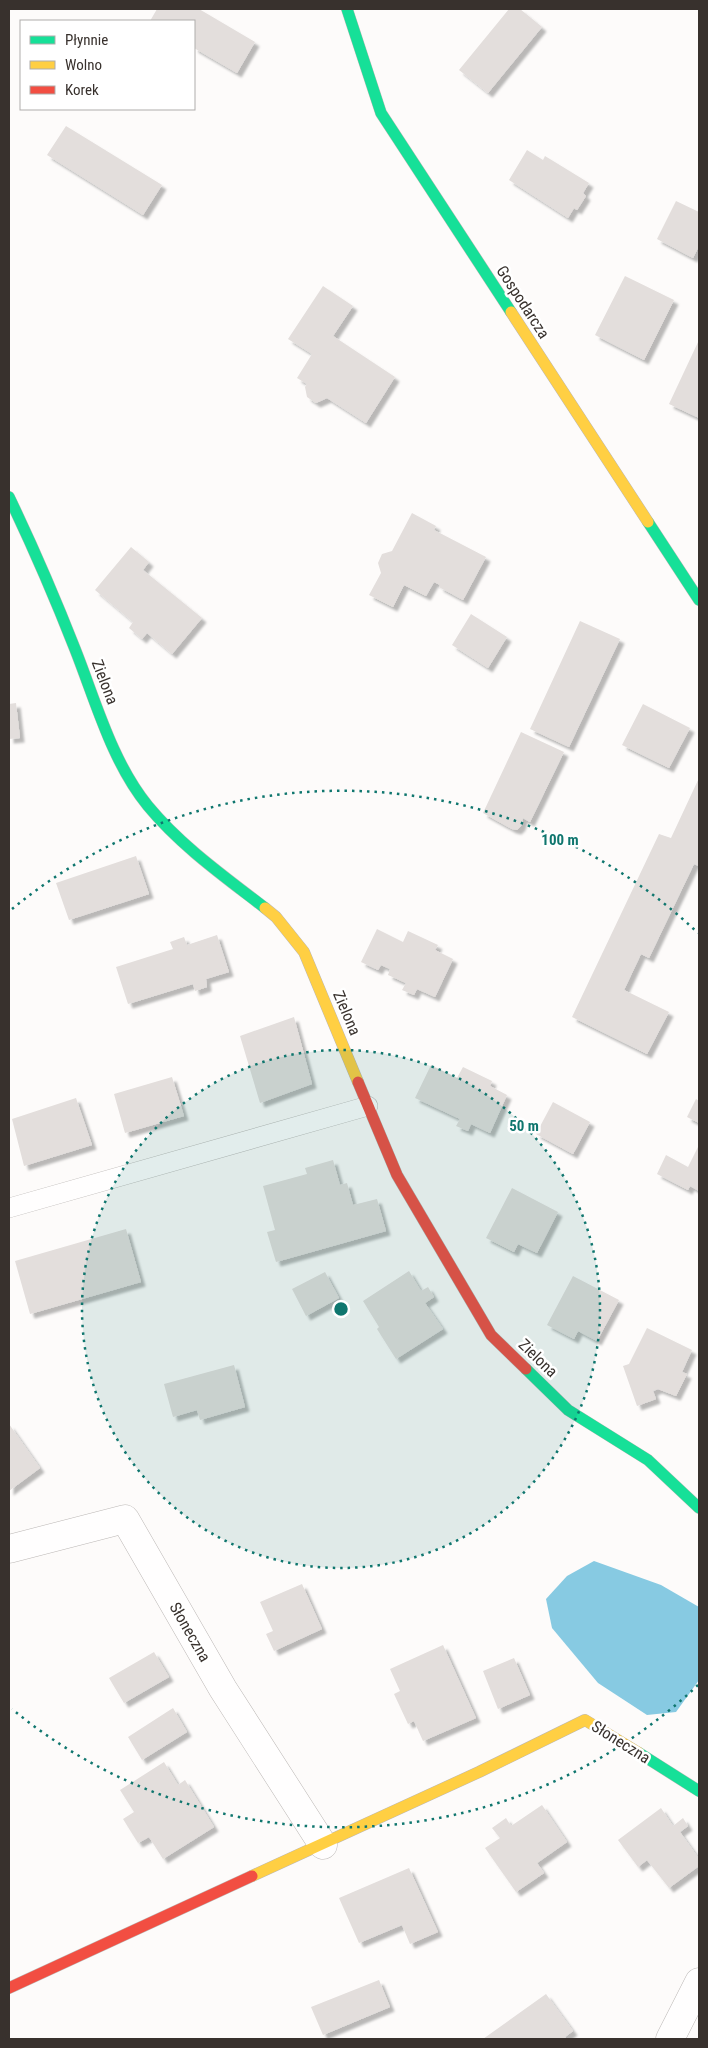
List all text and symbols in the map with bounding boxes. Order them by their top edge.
legend [20,20,195,110]
text: Płynnie [65,31,108,49]
text: Wolno [65,56,102,74]
text: Korek [65,81,99,99]
street label: Gospodarcza [492,262,554,342]
street label: Zielona [88,657,122,707]
text: 100 m [541,831,579,849]
street label: Zielona [329,988,365,1038]
text: 50 m [509,1117,539,1135]
centre of rings [332,1300,350,1318]
street label: Zielona [515,1335,561,1381]
street label: Słoneczna [165,1599,215,1665]
street label: Słoneczna [588,1717,654,1767]

